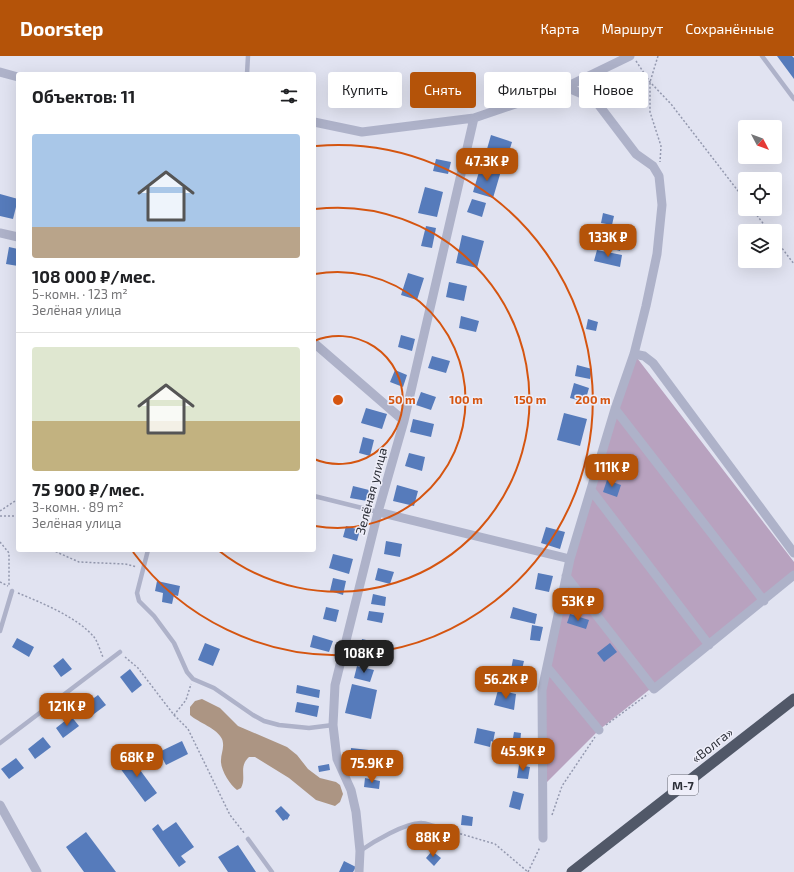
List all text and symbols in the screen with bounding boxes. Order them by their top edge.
text: Doorstep [20,17,104,40]
text: Карта [541,20,579,37]
text: Маршрут [601,20,663,37]
text: Сохранённые [685,20,774,37]
chip: Купить [328,72,402,108]
chip: Снять [410,72,476,108]
chip: Фильтры [484,72,571,108]
chip: Новое [579,72,648,108]
icon: filters [278,85,300,107]
text: Объектов: 11 [32,86,135,106]
north arrow [738,120,782,164]
map controls [738,120,782,268]
pin: 47.3K ₽ [450,148,524,182]
text: 47.3K ₽ [465,153,509,169]
icon: home [130,160,202,232]
button: locate [738,172,782,216]
pin: 133K ₽ [575,224,641,258]
button: layers [738,224,782,268]
text: 133K ₽ [589,229,627,245]
text: 108 000 ₽/мес. [32,266,155,286]
text: 5-комн. · 123 m² [32,286,128,302]
text: Зелёная улица [32,302,122,318]
icon: home [130,373,202,445]
text: 50 m [388,392,416,406]
text: 100 m [449,392,483,406]
text: 150 m [514,392,546,406]
text: 200 m [575,392,611,406]
centre of rings [331,393,345,407]
street label: Зелёная улица [352,446,390,536]
pin: 111K ₽ [579,454,645,488]
text: 111K ₽ [594,459,630,475]
text: 75 900 ₽/мес. [32,479,144,499]
text: 3-комн. · 89 m² [32,499,124,515]
text: Зелёная улица [32,515,122,531]
pin: 53K ₽ [550,588,606,622]
text: 53K ₽ [561,593,595,609]
pin: 108K ₽ [331,640,397,674]
text: 108K ₽ [344,645,384,661]
pin: 56.2K ₽ [469,666,543,700]
text: 56.2K ₽ [484,671,528,687]
pin: 121K ₽ [34,693,100,727]
text: 121K ₽ [48,698,86,714]
street label: «Волга» [688,724,736,766]
pin: 45.9K ₽ [486,738,560,772]
text: 45.9K ₽ [501,743,545,759]
pin: 68K ₽ [109,744,165,778]
text: 68K ₽ [120,749,154,765]
pin: 75.9K ₽ [335,750,409,784]
text: 75.9K ₽ [350,755,394,771]
road number: М-7 [668,775,698,795]
pin: 88K ₽ [405,824,461,858]
text: 88K ₽ [416,829,450,845]

